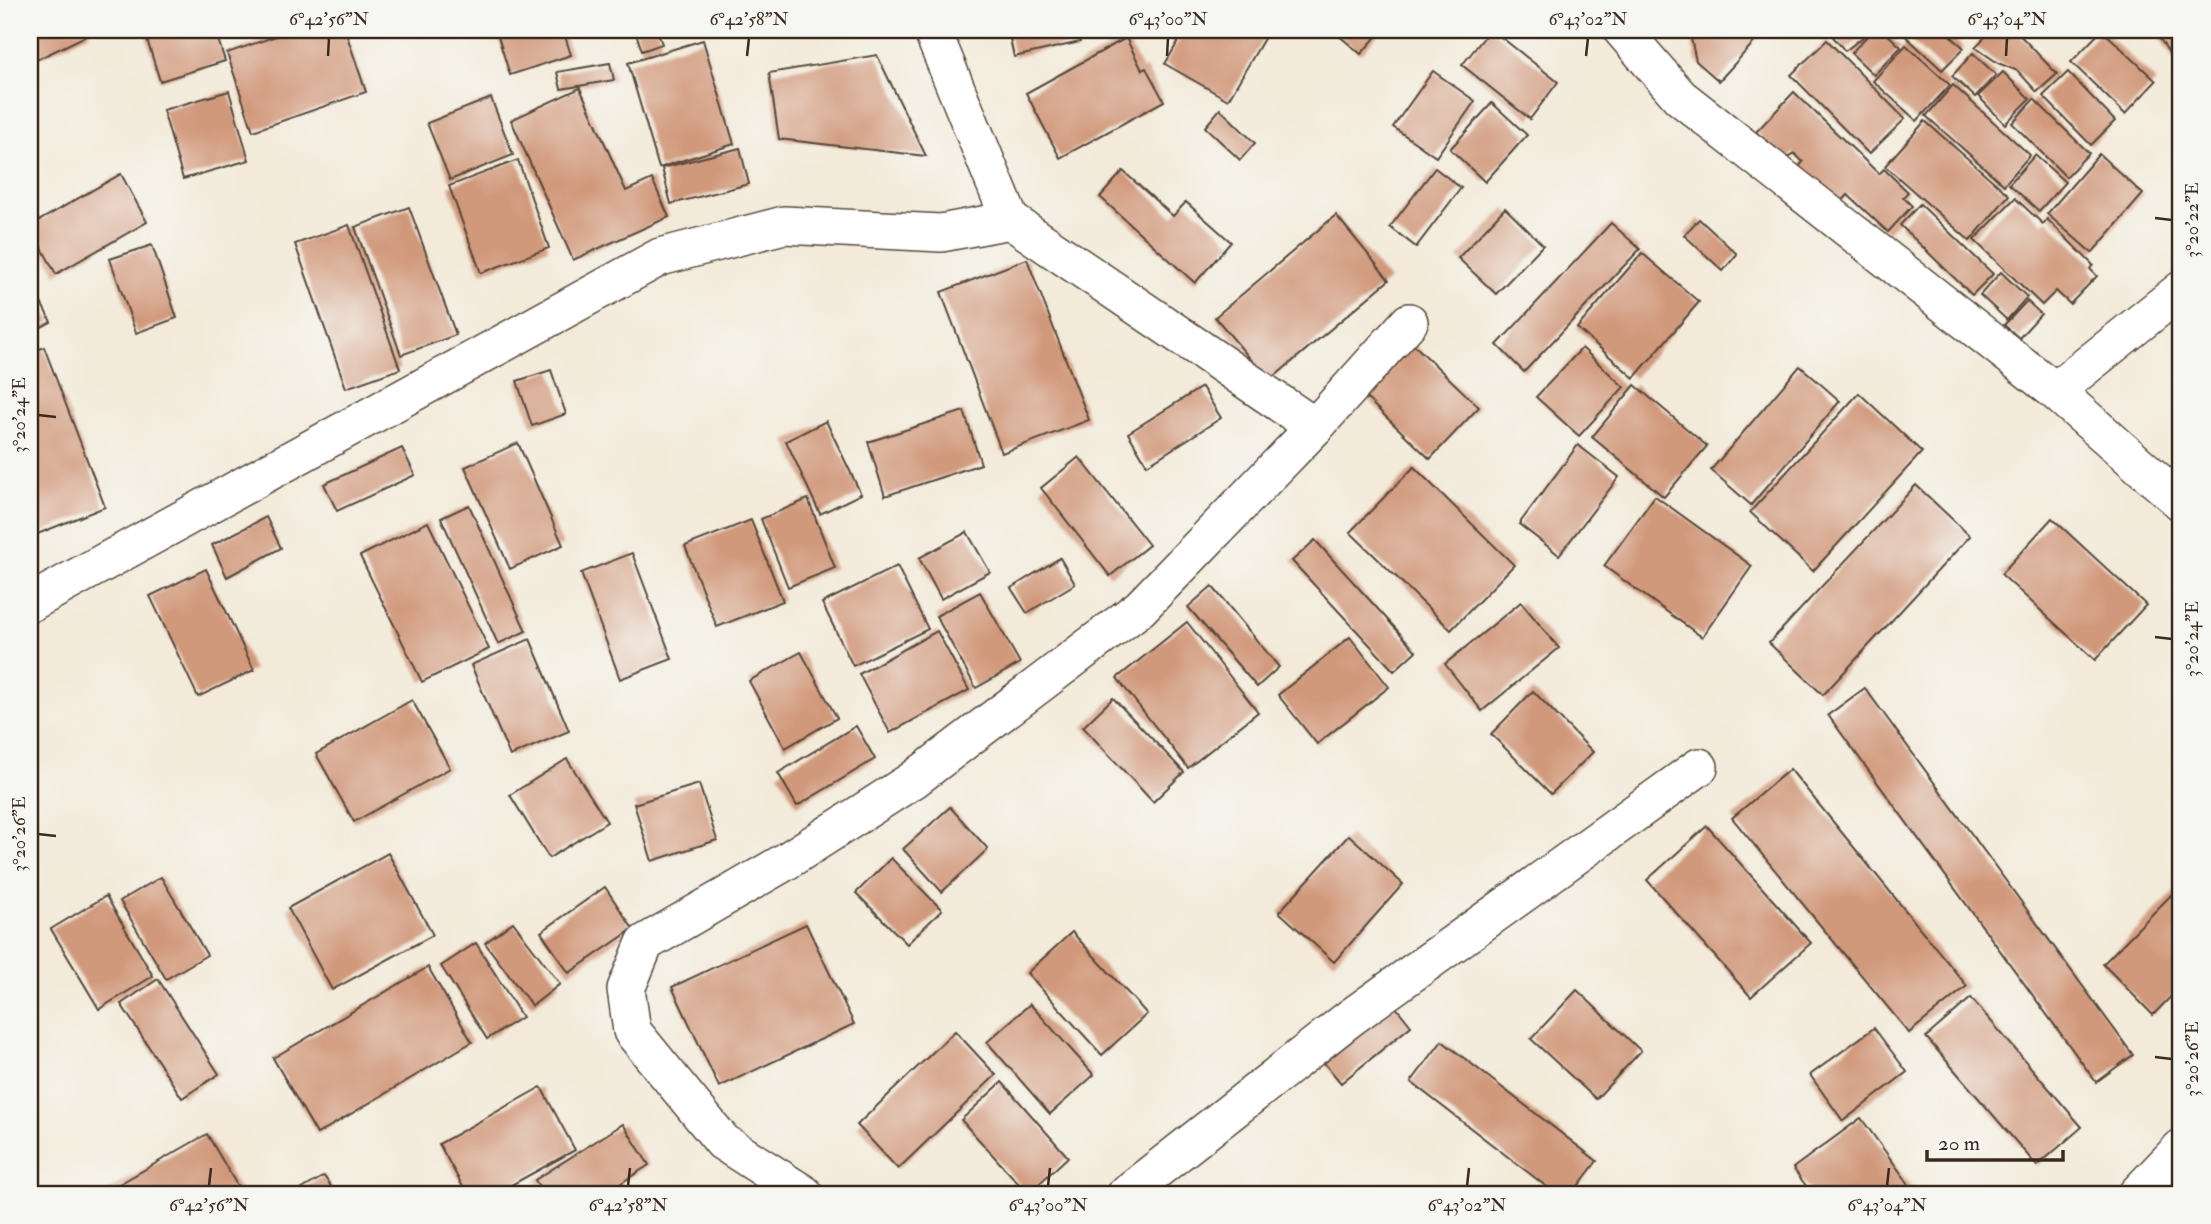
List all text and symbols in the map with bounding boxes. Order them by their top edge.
text: 6°42'56"N [289,8,369,31]
text: 6°42'58"N [709,8,789,31]
text: 6°43'00"N [1128,8,1208,31]
text: 6°43'02"N [1549,8,1627,31]
text: 6°43'04"N [1967,8,2047,31]
text: 3°20'22"E [2181,182,2204,258]
text: 3°20'24"E [8,377,31,453]
text: 3°20'24"E [2181,601,2204,677]
text: 3°20'26"E [8,796,31,872]
text: 3°20'26"E [2181,1021,2204,1097]
scale bar [1927,1119,2064,1163]
text: 20 m [1938,1130,1980,1157]
text: 6°42'56"N [169,1194,249,1217]
text: 6°42'58"N [588,1194,668,1217]
text: 6°43'00"N [1008,1194,1088,1217]
text: 6°43'02"N [1428,1194,1506,1217]
text: 6°43'04"N [1847,1194,1927,1217]

